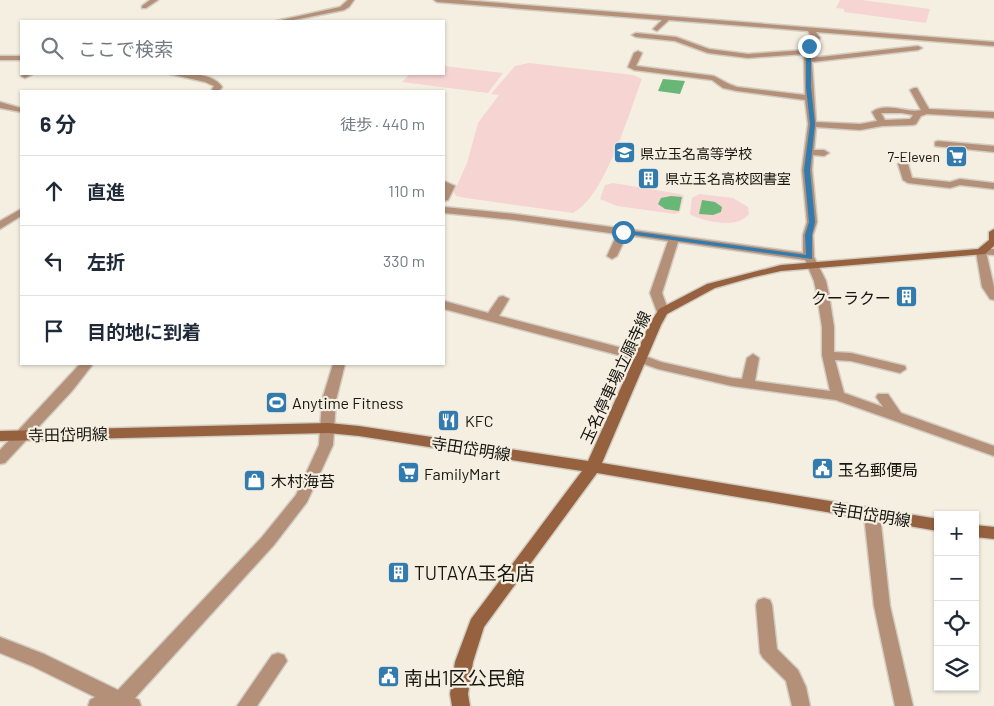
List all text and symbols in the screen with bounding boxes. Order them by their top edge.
search box [20,20,445,75]
icon: search [38,34,66,62]
route end [798,35,821,58]
text: ここで検索 [78,37,173,60]
text: 6 分 [40,111,76,136]
text: 徒歩 · 440 m [340,114,425,133]
school or university icon: 県立玉名高等学校 [612,141,636,165]
supermarket icon: 7-Eleven [944,144,968,168]
place label: 県立玉名高等学校 [640,145,752,162]
place label: 7-Eleven [887,148,940,165]
building icon: 県立玉名高校図書室 [637,166,661,190]
place label: 県立玉名高校図書室 [665,170,791,187]
icon: ahead [40,177,68,205]
text: 直進 [87,180,125,203]
text: 110 m [388,181,425,200]
route start [612,221,635,244]
icon: left [40,247,68,275]
text: 左折 [87,250,125,273]
text: 330 m [383,251,425,270]
building icon: クーラクー [895,285,919,309]
place label: クーラクー [811,288,891,307]
street label: 玉名停車場立願寺線 [576,308,654,446]
icon: arrive [40,317,68,345]
text: 目的地に到着 [87,320,201,343]
sports icon: Anytime Fitness [264,390,288,414]
place label: Anytime Fitness [292,393,403,412]
restaurant icon: KFC [437,408,461,432]
place label: KFC [465,411,494,430]
street label: 寺田岱明線 [28,424,108,444]
street label: 寺田岱明線 [430,432,512,464]
public building icon: 玉名郵便局 [810,457,834,481]
place label: 玉名郵便局 [838,460,918,479]
supermarket icon: FamilyMart [396,461,420,485]
place label: FamilyMart [424,464,501,483]
shop icon: 木村海苔 [243,468,267,492]
place label: 木村海苔 [271,471,335,490]
street label: 寺田岱明線 [830,498,912,530]
map controls [934,511,979,691]
button: + [934,511,979,556]
button: − [934,556,979,601]
building icon: TUTAYA玉名店 [386,560,410,584]
place label: TUTAYA玉名店 [414,561,535,584]
button: locate [934,601,979,646]
button: layers [934,646,979,691]
public building icon: 南出1区公民館 [376,665,400,689]
place label: 南出1区公民館 [404,666,525,689]

